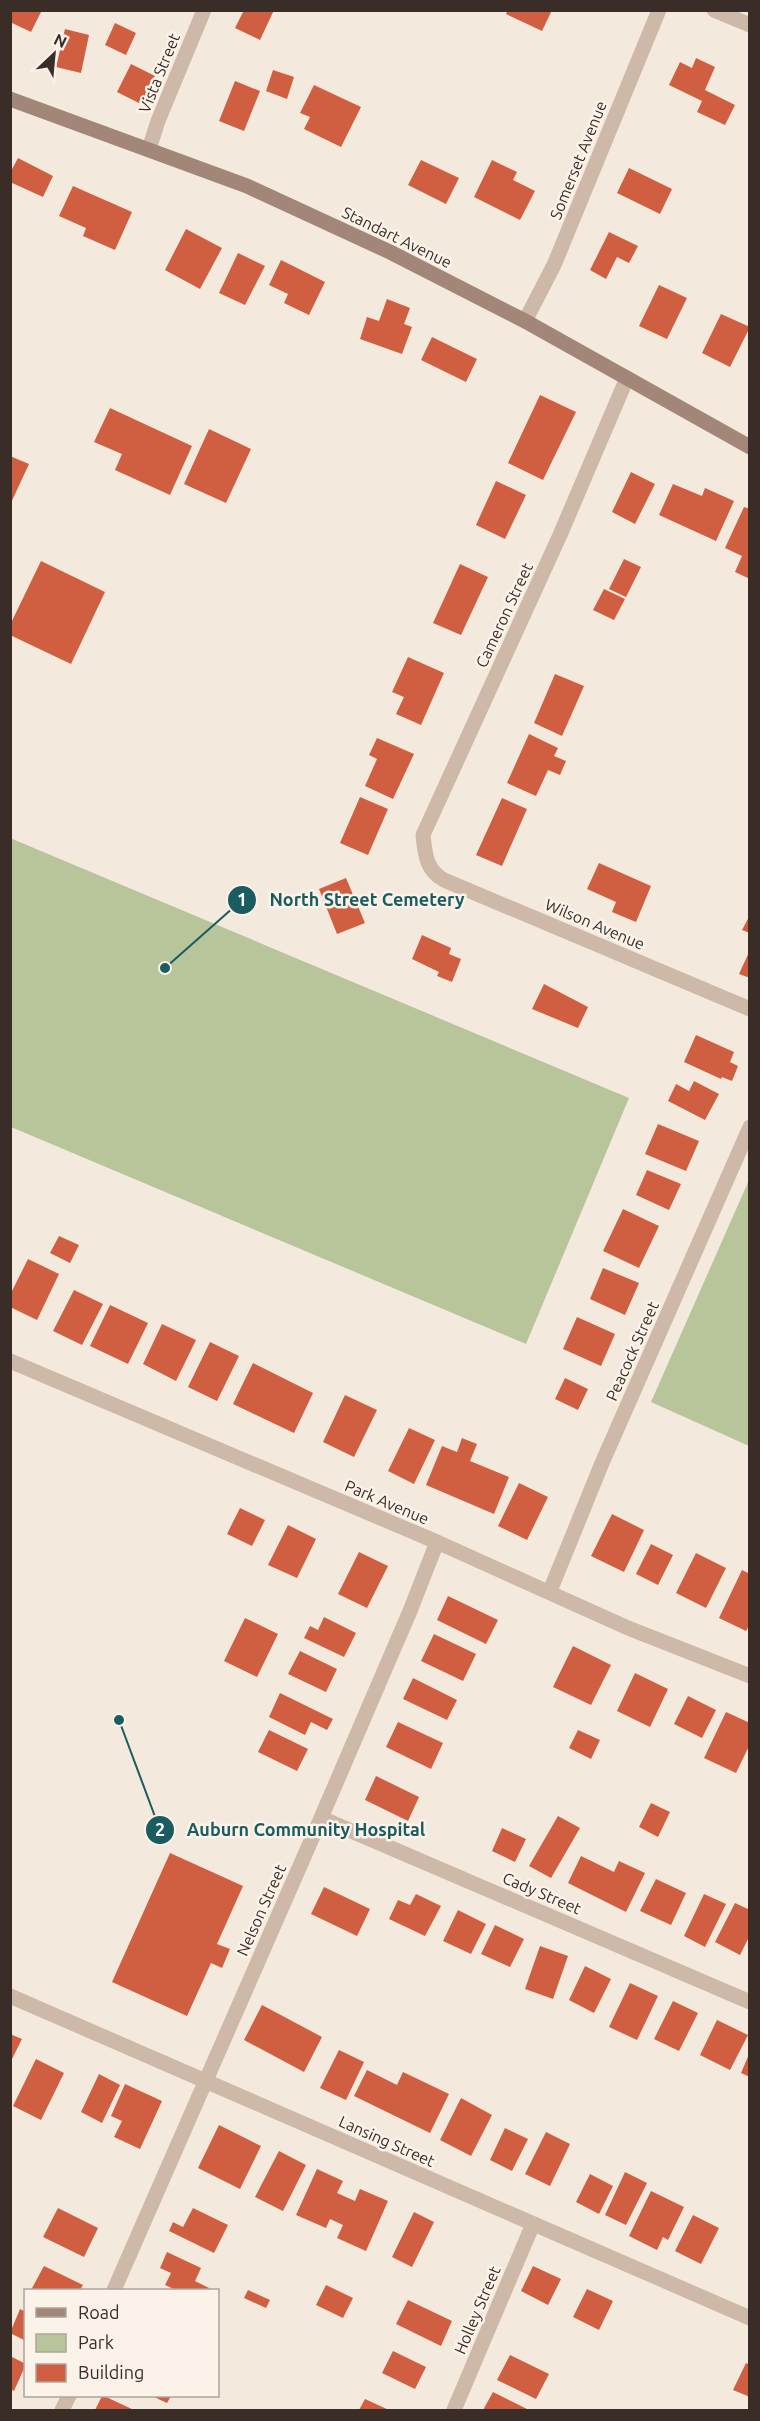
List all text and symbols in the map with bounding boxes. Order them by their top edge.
north arrow [24,24,84,84]
text: N [51,30,70,51]
street label: Vista Street [135,30,183,115]
street label: Somerset Avenue [546,98,610,222]
street label: Standart Avenue [339,203,455,271]
street label: Cameron Street [472,559,536,670]
callout: North Street Cemetery [227,882,476,918]
text: 1 [237,889,247,909]
text: North Street Cemetery [269,889,465,909]
street label: Wilson Avenue [543,895,647,953]
street label: Peacock Street [602,1298,662,1403]
street label: Park Avenue [342,1476,432,1528]
callout: Auburn Community Hospital [145,1812,437,1848]
text: 2 [155,1819,165,1839]
text: Auburn Community Hospital [187,1819,426,1839]
street label: Nelson Street [233,1861,289,1959]
street label: Cady Street [500,1868,585,1918]
street label: Lansing Street [336,2112,438,2170]
street label: Holley Street [450,2263,504,2357]
legend [24,2289,219,2397]
text: Road [78,2302,120,2322]
text: Park [78,2332,114,2352]
text: Building [78,2362,144,2382]

